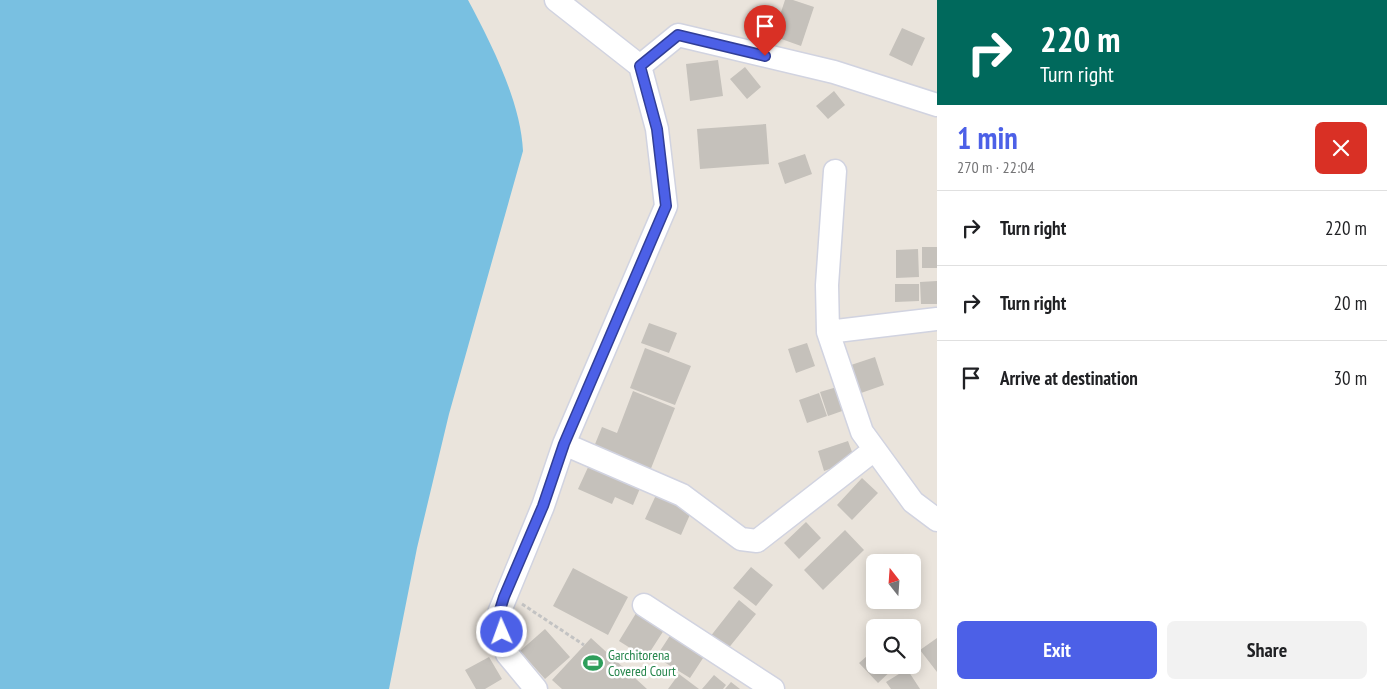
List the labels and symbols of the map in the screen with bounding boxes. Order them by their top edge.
pin [744,5,786,56]
north arrow [866,554,921,609]
position arrow [475,605,527,657]
place label: Garchitorena Covered Court [608,646,676,680]
sports icon: Garchitorena Covered Court [582,652,604,674]

